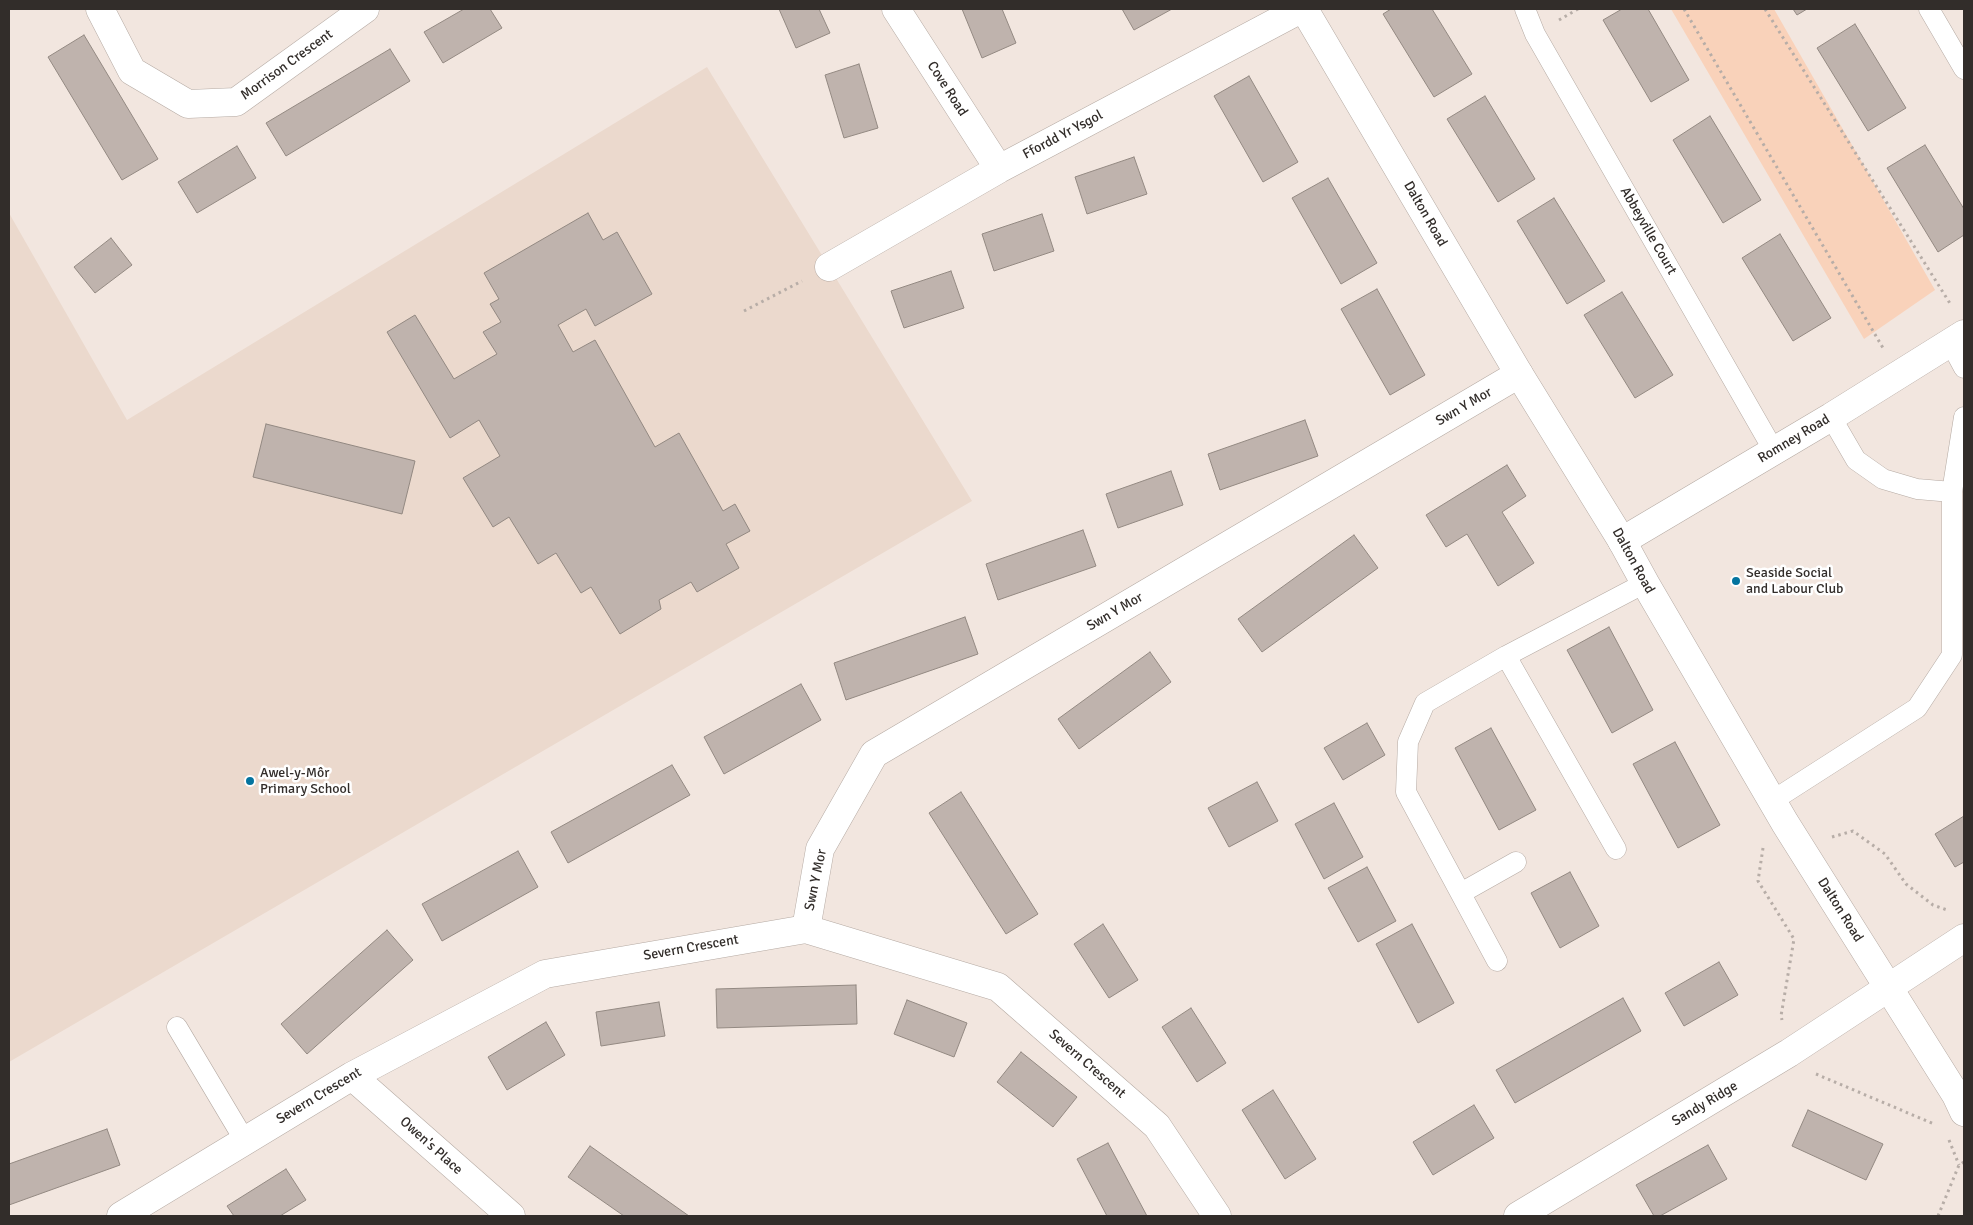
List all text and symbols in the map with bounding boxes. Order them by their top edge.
street label: Morrison Crescent [238,26,336,104]
street label: Cove Road [923,59,971,119]
street label: Ffordd Yr Ysgol [1020,107,1106,163]
street label: Dalton Road [1400,178,1450,250]
street label: Abbeyville Court [1616,184,1680,278]
street label: Swn Y Mor [1433,384,1495,430]
street label: Romney Road [1755,411,1833,467]
street label: Dalton Road [1608,525,1658,597]
place label: Seaside Social and Labour Club [1746,565,1843,598]
marker: Seaside Social and Labour Club [1730,575,1742,587]
street label: Swn Y Mor [1084,589,1146,635]
place label: Awel-y-Môr Primary School [260,765,351,798]
marker: Awel-y-Môr Primary School [244,775,256,787]
street label: Swn Y Mor [801,848,831,912]
street label: Dalton Road [1814,875,1866,945]
street label: Severn Crescent [642,931,740,965]
street label: Severn Crescent [1045,1026,1129,1102]
street label: Severn Crescent [273,1064,365,1128]
street label: Sandy Ridge [1669,1078,1741,1130]
street label: Owen's Place [396,1113,466,1179]

